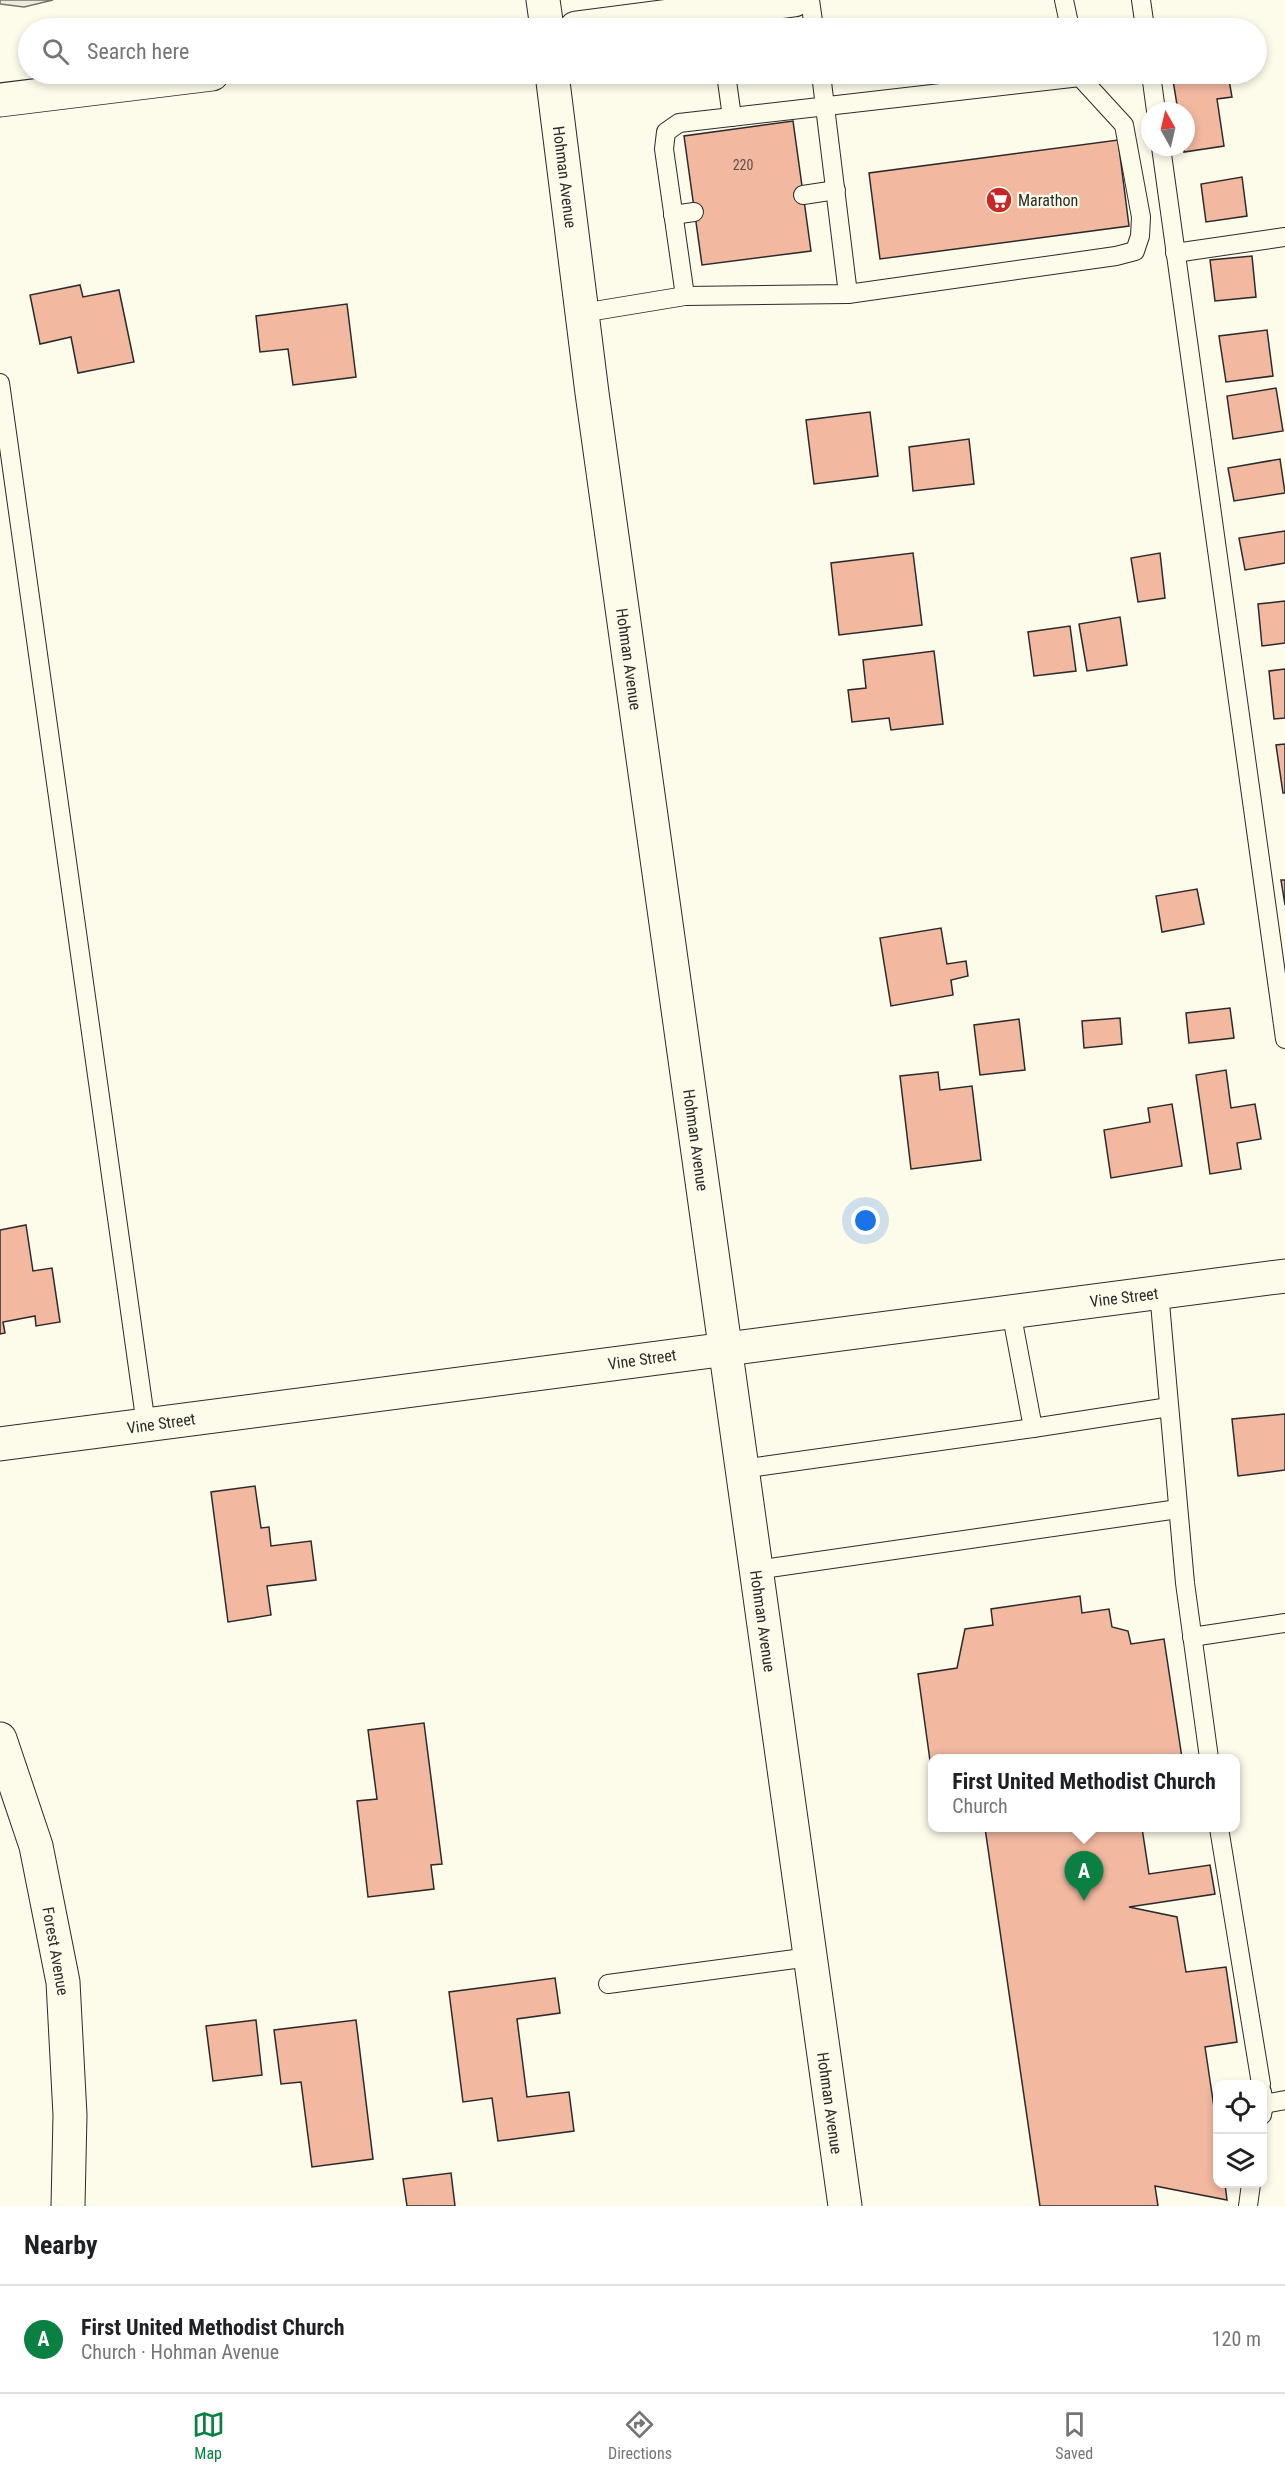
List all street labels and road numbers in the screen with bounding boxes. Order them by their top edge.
street label: Hohman Avenue [549,125,580,229]
street label: Hohman Avenue [612,607,645,711]
street label: Hohman Avenue [679,1088,712,1192]
street label: Vine Street [1089,1284,1160,1311]
street label: Vine Street [607,1345,678,1374]
street label: Vine Street [126,1409,197,1438]
street label: Hohman Avenue [746,1569,779,1673]
street label: Forest Avenue [38,1905,73,1997]
street label: Hohman Avenue [813,2051,846,2155]

